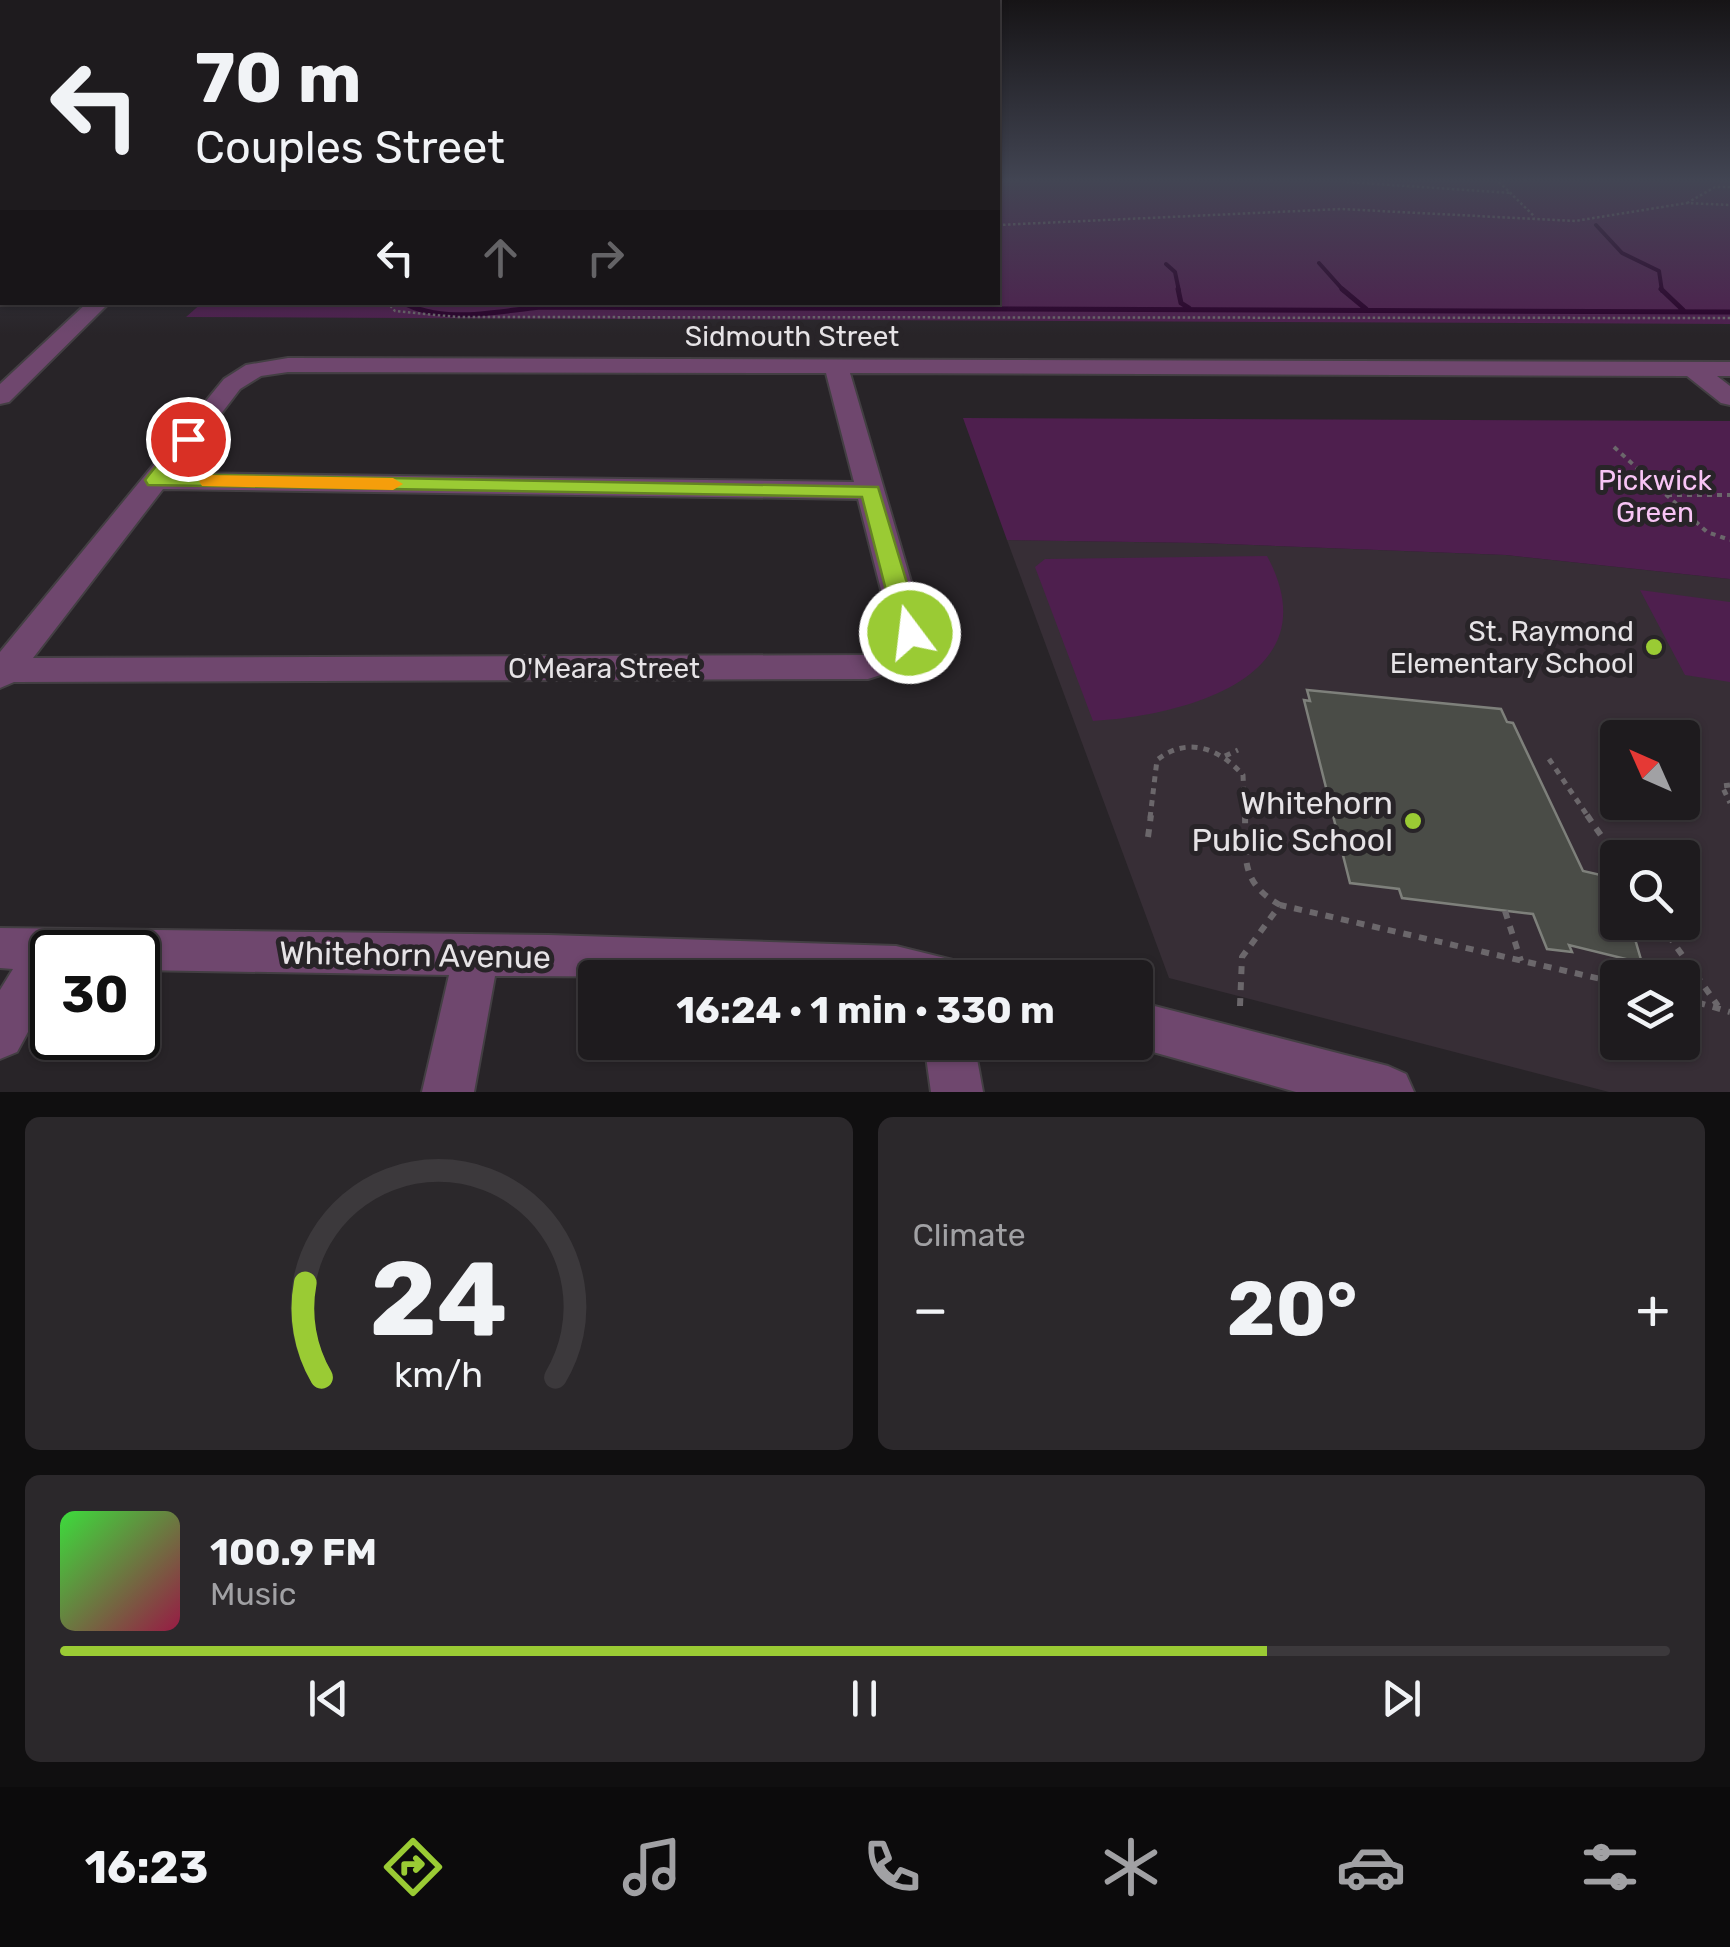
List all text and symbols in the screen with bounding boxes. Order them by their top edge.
text: 70 m [195,37,362,120]
icon: left [30,40,160,170]
text: Couples Street [195,121,505,174]
icon: left [368,230,423,285]
icon: ahead [473,230,528,285]
icon: right [578,230,633,285]
street label: Sidmouth Street [685,320,899,353]
pin [146,397,231,482]
icon: arrive [161,412,216,467]
park label: Pickwick Green [1598,464,1712,529]
position arrow [858,581,962,685]
place label: St. Raymond Elementary School [1390,615,1634,680]
marker: St. Raymond Elementary School [1643,636,1665,658]
street label: O'Meara Street [508,652,700,685]
north arrow [1600,720,1700,820]
map controls [1600,720,1700,1060]
place label: Whitehorn Public School [1192,784,1393,859]
marker: Whitehorn Public School [1402,810,1424,832]
button: search [1600,840,1700,940]
speed limit sign: 30 [30,930,160,1060]
street label: Whitehorn Avenue [279,934,551,976]
button: layers [1600,960,1700,1060]
text: 16:24 · 1 min · 330 m [676,987,1055,1033]
text: Climate [913,1216,1026,1254]
text: 24 [370,1238,508,1361]
text: 20° [1227,1265,1357,1354]
text: − [913,1277,948,1342]
text: + [1636,1277,1670,1342]
text: km/h [394,1354,483,1396]
text: 100.9 FM [210,1529,377,1575]
text: Music [210,1575,296,1613]
icon: previous [301,1671,356,1726]
icon: pause [837,1671,892,1726]
icon: next [1374,1671,1429,1726]
icon: directions [378,1832,448,1902]
icon: music [617,1832,687,1902]
icon: phone [857,1832,927,1902]
icon: climate [1096,1832,1166,1902]
icon: car [1336,1832,1406,1902]
icon: filters [1575,1832,1645,1902]
text: 16:23 [85,1841,208,1894]

